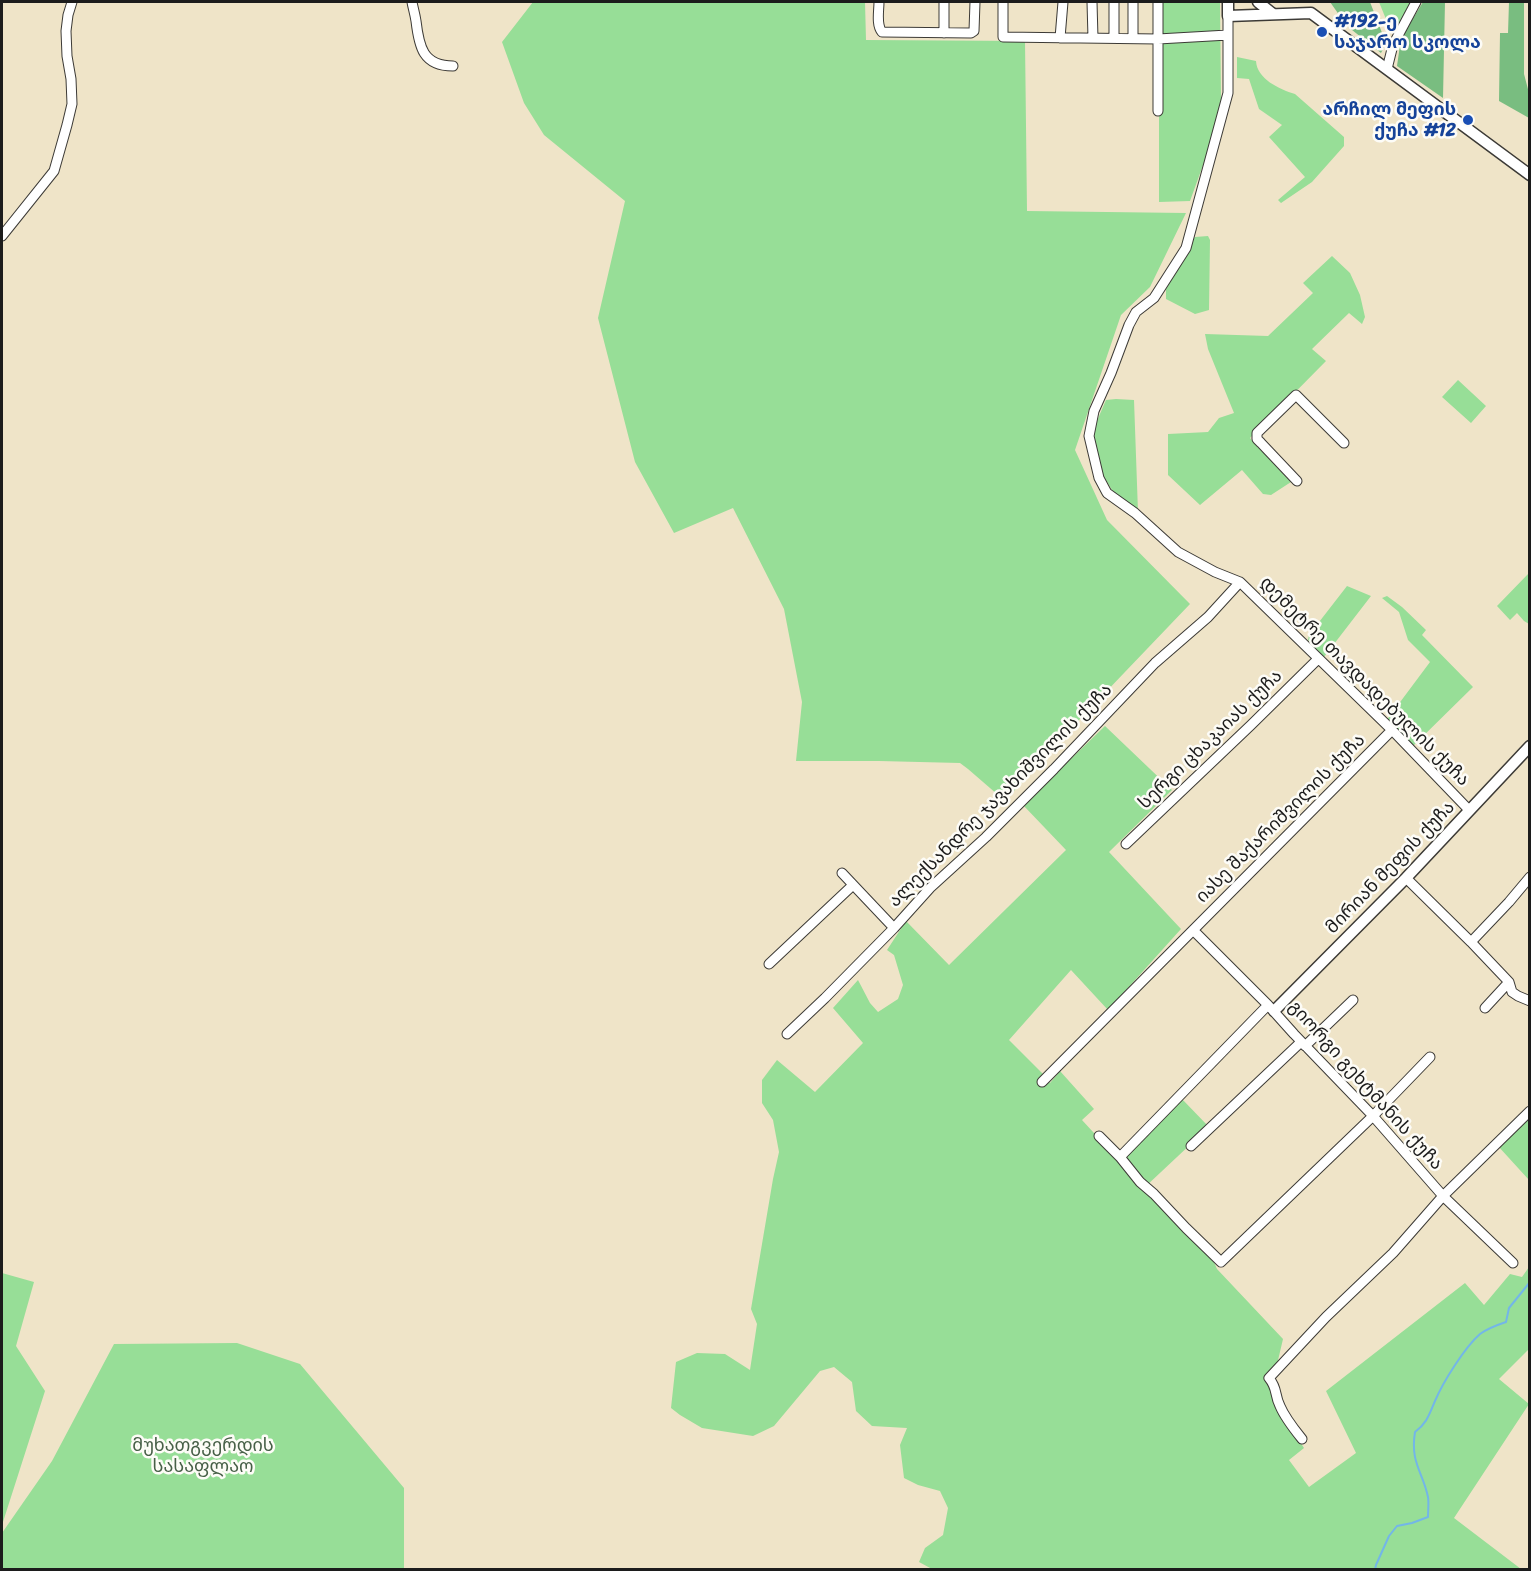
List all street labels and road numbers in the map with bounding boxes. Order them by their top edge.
street label: დემეტრე თავდადებულის ქუჩა [1255,573,1473,791]
street label: სერგი ცხაკაიას ქუჩა [1135,666,1287,814]
street label: ალექსანდრე ჯავახიშვილის ქუჩა [885,680,1117,912]
street label: იასე შაქარიშვილის ქუჩა [1192,730,1370,908]
street label: მირიან მეფის ქუჩა [1322,797,1460,939]
street label: გიორგი გეხტმანის ქუჩა [1283,997,1447,1175]

